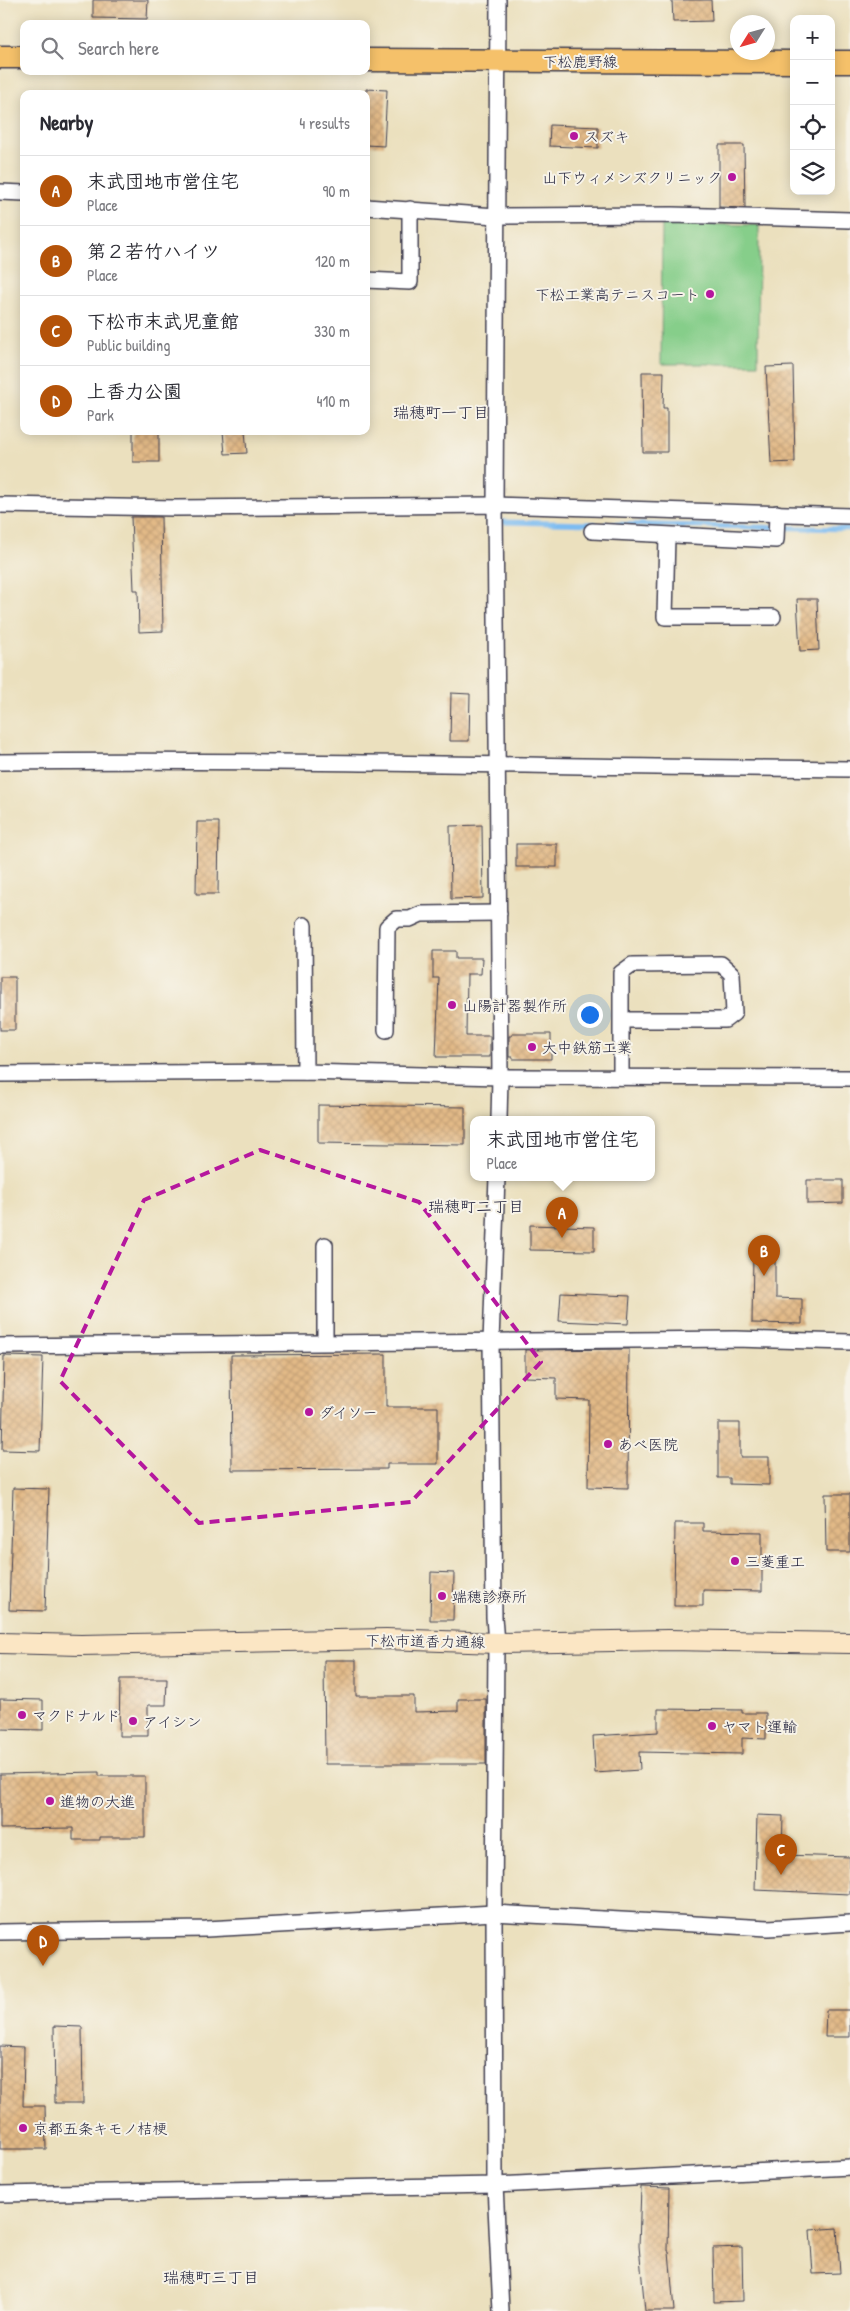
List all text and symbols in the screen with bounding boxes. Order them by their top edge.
north arrow [730,15,775,60]
map controls [790,15,835,195]
button: + [790,15,835,60]
search box [20,20,370,75]
icon: search [38,34,66,62]
text: Search here [78,35,159,61]
street label: 下松鹿野線 [542,51,618,72]
button: − [790,60,835,105]
button: locate [790,105,835,150]
text: Nearby [40,108,93,137]
text: 4 results [299,112,350,134]
place label: スズキ [584,126,630,147]
marker: スズキ [568,130,580,142]
button: layers [790,150,835,195]
place label: 山下ウィメンズクリニック [542,167,722,188]
text: 末武団地市営住宅 [87,168,239,194]
marker: 山下ウィメンズクリニック [726,171,738,183]
text: A [52,180,60,202]
text: 90 m [322,180,350,202]
text: Place [87,194,118,216]
text: 第２若竹ハイツ [87,238,220,264]
text: B [52,250,60,272]
text: 120 m [315,250,350,272]
text: Place [87,264,118,286]
place label: 下松工業高テニスコート [535,284,700,305]
marker: 下松工業高テニスコート [704,288,716,300]
text: 下松市末武児童館 [87,308,239,334]
text: C [52,320,60,342]
text: 330 m [314,320,350,342]
text: Public building [87,334,170,356]
text: 上香力公園 [87,378,182,404]
text: D [52,390,60,412]
text: 410 m [316,390,350,412]
district label: 瑞穂町一丁目 [393,401,489,423]
text: Park [87,404,114,426]
place label: 山陽計器製作所 [462,995,567,1016]
marker: 山陽計器製作所 [446,999,458,1011]
your location [577,1002,603,1028]
place label: 大中鉄筋工業 [542,1037,632,1058]
marker: 大中鉄筋工業 [526,1041,538,1053]
popup [470,1116,655,1181]
text: 末武団地市営住宅 [486,1126,639,1152]
text: Place [486,1152,517,1174]
district label: 瑞穂町二丁目 [428,1195,524,1217]
pin: A [546,1197,578,1238]
pin: B [748,1235,780,1276]
place label: ダイソー [319,1402,378,1423]
marker: ダイソー [303,1406,315,1418]
place label: あべ医院 [618,1434,678,1455]
marker: あべ医院 [602,1438,614,1450]
place label: 三菱重工 [745,1551,805,1572]
marker: 三菱重工 [729,1555,741,1567]
place label: 端穂診療所 [452,1586,527,1607]
marker: 端穂診療所 [436,1590,448,1602]
street label: 下松市道香力通線 [365,1629,485,1653]
place label: マクドナルド [32,1705,121,1726]
marker: マクドナルド [16,1709,28,1721]
place label: アイシン [143,1711,202,1732]
marker: アイシン [127,1715,139,1727]
place label: ヤマト運輸 [722,1716,797,1737]
marker: ヤマト運輸 [706,1720,718,1732]
place label: 進物の大進 [60,1791,135,1812]
marker: 進物の大進 [44,1795,56,1807]
pin: C [765,1834,797,1875]
pin: D [27,1925,59,1966]
place label: 京都五条キモノ桔梗 [33,2118,167,2139]
marker: 京都五条キモノ桔梗 [17,2122,29,2134]
district label: 瑞穂町三丁目 [163,2266,259,2288]

